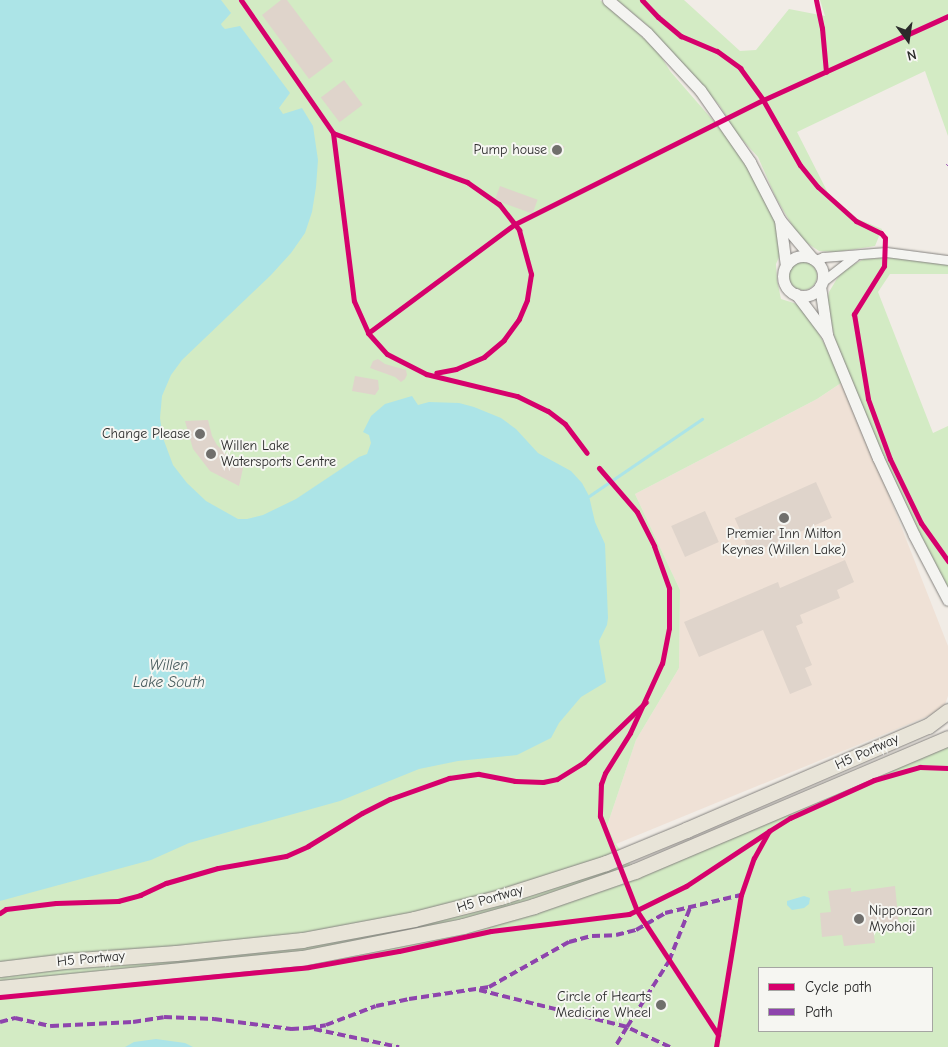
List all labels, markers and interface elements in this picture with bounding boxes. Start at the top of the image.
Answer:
north arrow [883,15,933,65]
text: N [905,46,918,64]
place label: Pump house [473,142,547,158]
marker: Pump house [551,144,563,156]
place label: Change Please [102,426,190,442]
marker: Change Please [194,428,206,440]
place label: Willen Lake Watersports Centre [221,438,336,471]
marker: Willen Lake Watersports Centre [205,448,217,460]
marker: Premier Inn Milton Keynes (Willen Lake) [778,512,790,524]
place label: Premier Inn Milton Keynes (Willen Lake) [722,526,846,558]
water label: Willen Lake South [133,656,205,691]
street label: H5 Portway [832,730,902,774]
street label: H5 Portway [455,882,525,916]
place label: Nipponzan Myohoji [869,903,932,936]
marker: Nipponzan Myohoji [853,913,865,925]
street label: H5 Portway [56,948,126,970]
legend [758,967,933,1032]
text: Cycle path [805,978,872,996]
place label: Circle of Hearts Medicine Wheel [556,989,651,1022]
marker: Circle of Hearts Medicine Wheel [655,999,667,1011]
text: Path [805,1003,833,1021]

